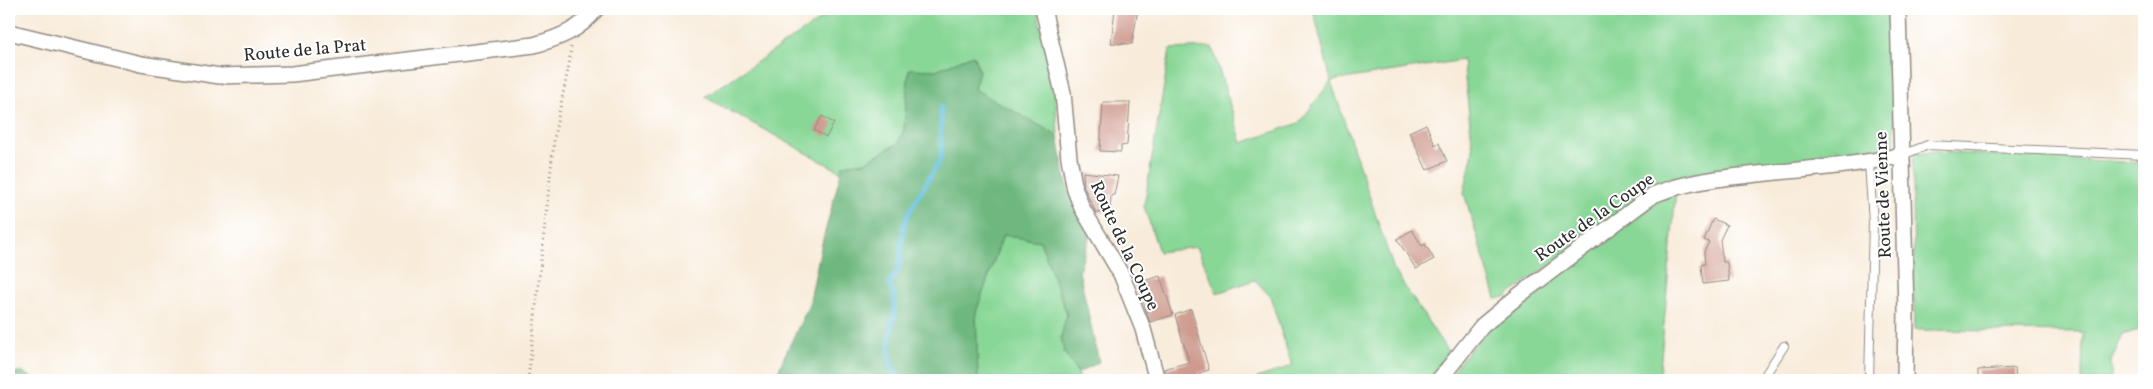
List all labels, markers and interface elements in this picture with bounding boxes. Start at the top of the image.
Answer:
street label: Route de la Prat [243,33,367,69]
street label: Route de Vienne [1869,131,1899,259]
street label: Route de la Coupe [1530,167,1660,269]
street label: Route de la Coupe [1083,177,1165,315]

